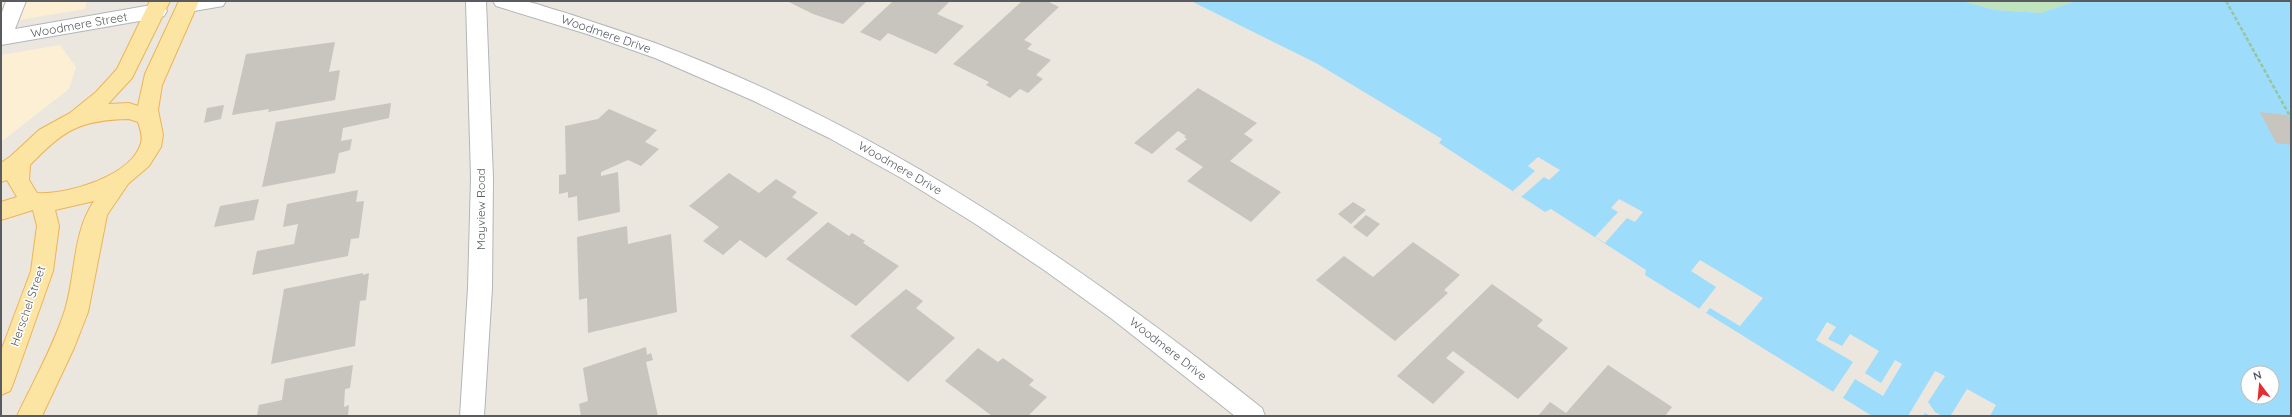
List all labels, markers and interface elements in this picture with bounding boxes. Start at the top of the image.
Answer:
street label: Woodmere Street [29,9,129,40]
street label: Woodmere Drive [559,11,653,56]
street label: Woodmere Drive [856,138,945,198]
street label: Mayview Road [473,168,488,250]
street label: Herschel Street [7,264,48,348]
street label: Woodmere Drive [1127,314,1210,384]
north arrow [2240,365,2280,405]
text: N [2251,368,2263,383]

